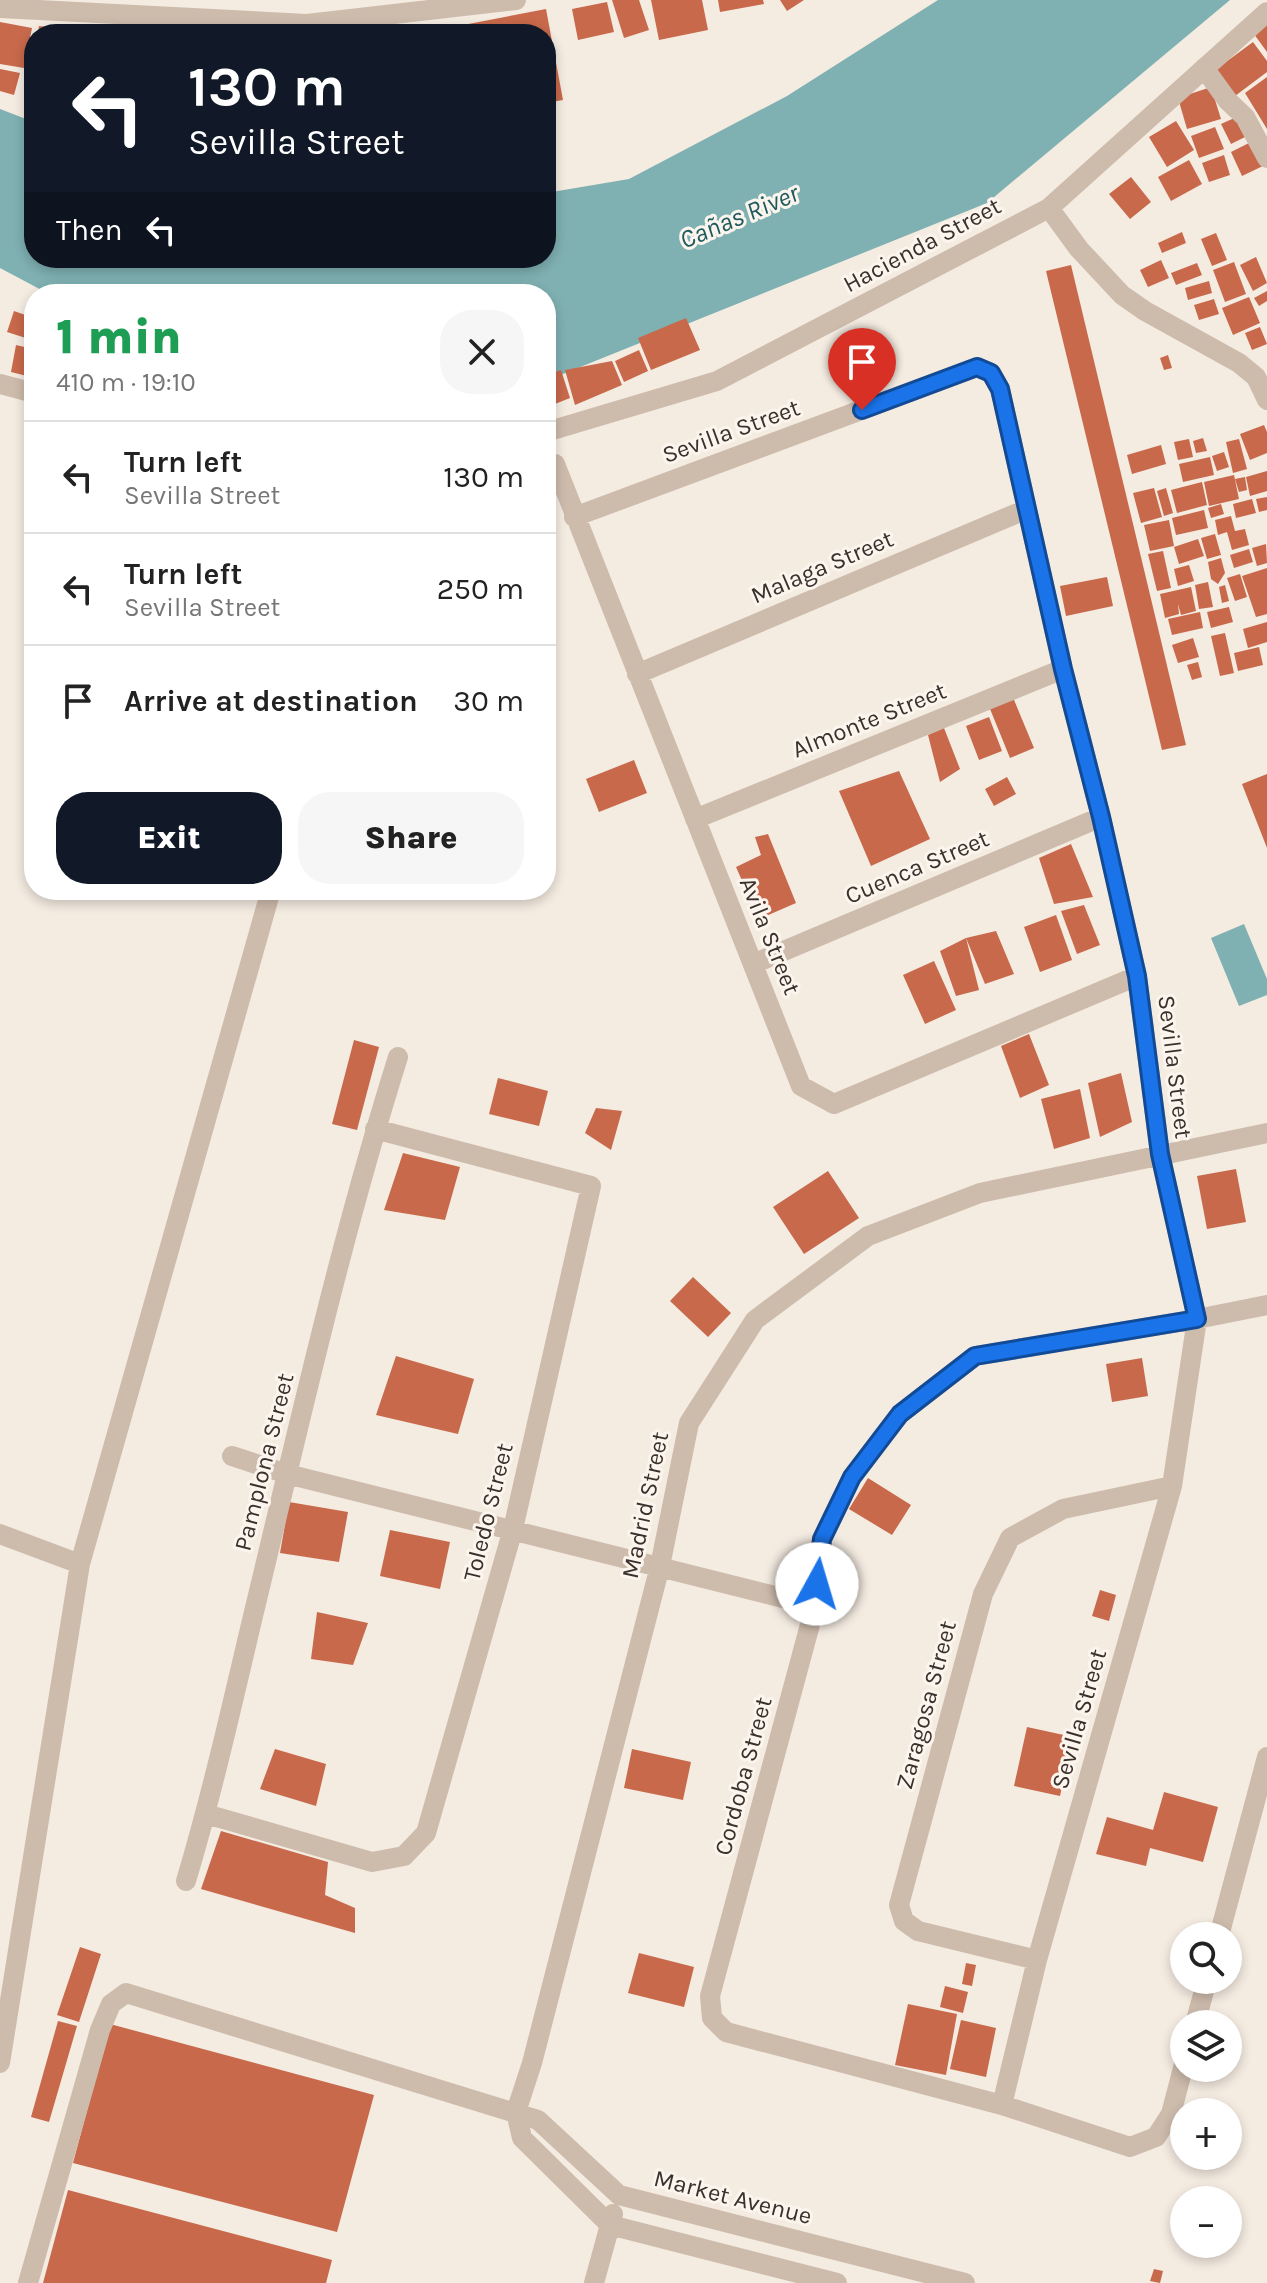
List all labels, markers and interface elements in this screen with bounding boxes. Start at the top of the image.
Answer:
text: 130 m [188,54,346,119]
icon: left [56,56,160,160]
text: Sevilla Street [188,121,404,163]
water label: Cañas River [675,177,805,255]
street label: Hacienda Street [838,192,1006,298]
icon: left [139,208,183,252]
text: Then [56,212,123,248]
text: 1 min [56,309,182,365]
button: close [440,310,524,394]
pin [828,328,896,410]
icon: arrive [840,340,884,384]
text: 410 m · 19:10 [56,367,196,398]
street label: Sevilla Street [658,393,804,469]
text: Turn left [124,444,242,480]
icon: left [56,455,100,499]
text: 130 m [443,459,524,495]
text: Sevilla Street [124,480,280,511]
street label: Malaga Street [747,524,897,610]
text: Turn left [124,556,242,592]
icon: left [56,567,100,611]
text: 250 m [437,571,524,607]
text: Sevilla Street [124,592,280,623]
street label: Almonte Street [788,676,950,764]
icon: arrive [56,679,100,723]
text: Arrive at destination [124,683,418,719]
text: 30 m [453,683,524,719]
button: Exit [56,792,282,884]
button: Share [298,792,524,884]
street label: Cuenca Street [841,824,993,910]
street label: Avila Street [734,873,806,999]
street label: Sevilla Street [1152,994,1198,1140]
street label: Pamplona Street [228,1370,300,1554]
street label: Madrid Street [616,1429,674,1581]
street label: Toledo Street [457,1440,519,1584]
position arrow [775,1542,859,1626]
street label: Zaragosa Street [890,1618,962,1792]
street label: Sevilla Street [1046,1646,1112,1792]
street label: Cordoba Street [708,1694,778,1858]
map controls [1170,1922,1242,2258]
button: search [1170,1922,1242,1994]
button: layers [1170,2010,1242,2082]
button: + [1170,2098,1242,2170]
street label: Market Avenue [651,2164,815,2230]
button: − [1170,2186,1242,2258]

